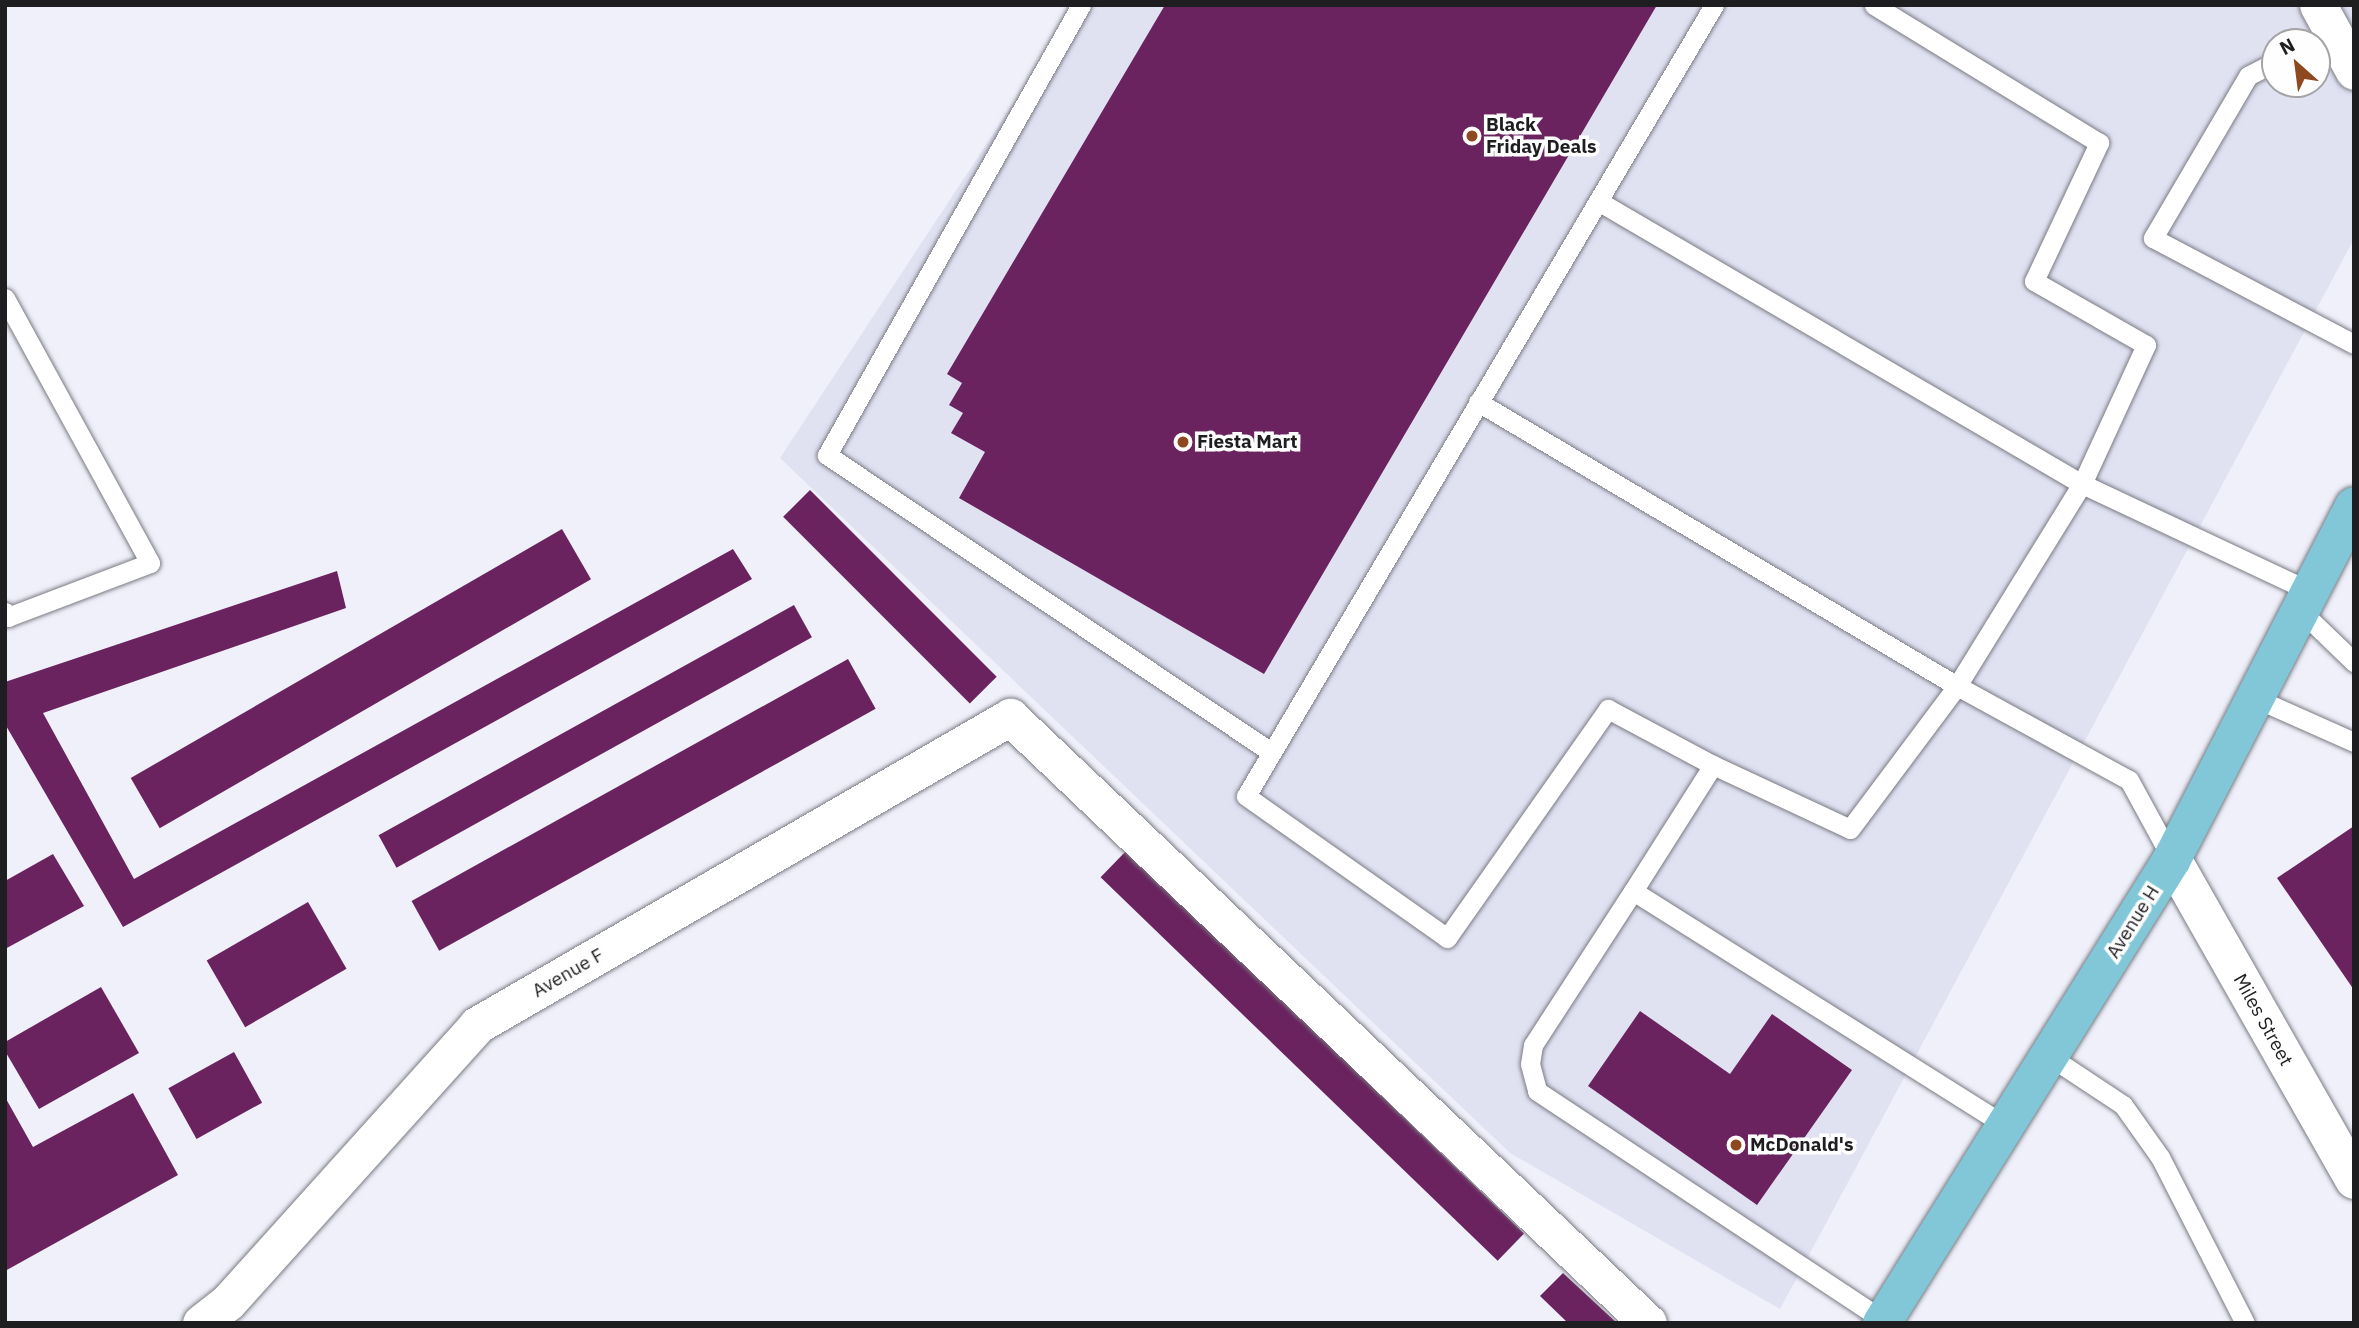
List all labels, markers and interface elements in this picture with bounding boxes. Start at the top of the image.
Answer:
north arrow [2261,28,2331,98]
text: N [2275,32,2299,60]
place label: Black Friday Deals [1486,114,1597,158]
marker: Black Friday Deals [1464,128,1480,144]
place label: Fiesta Mart [1197,431,1298,453]
marker: Fiesta Mart [1175,434,1191,450]
street label: Avenue H [2102,881,2164,963]
street label: Avenue F [528,943,608,1003]
street label: Miles Street [2228,970,2298,1070]
place label: McDonald's [1750,1134,1853,1156]
marker: McDonald's [1728,1137,1744,1153]

